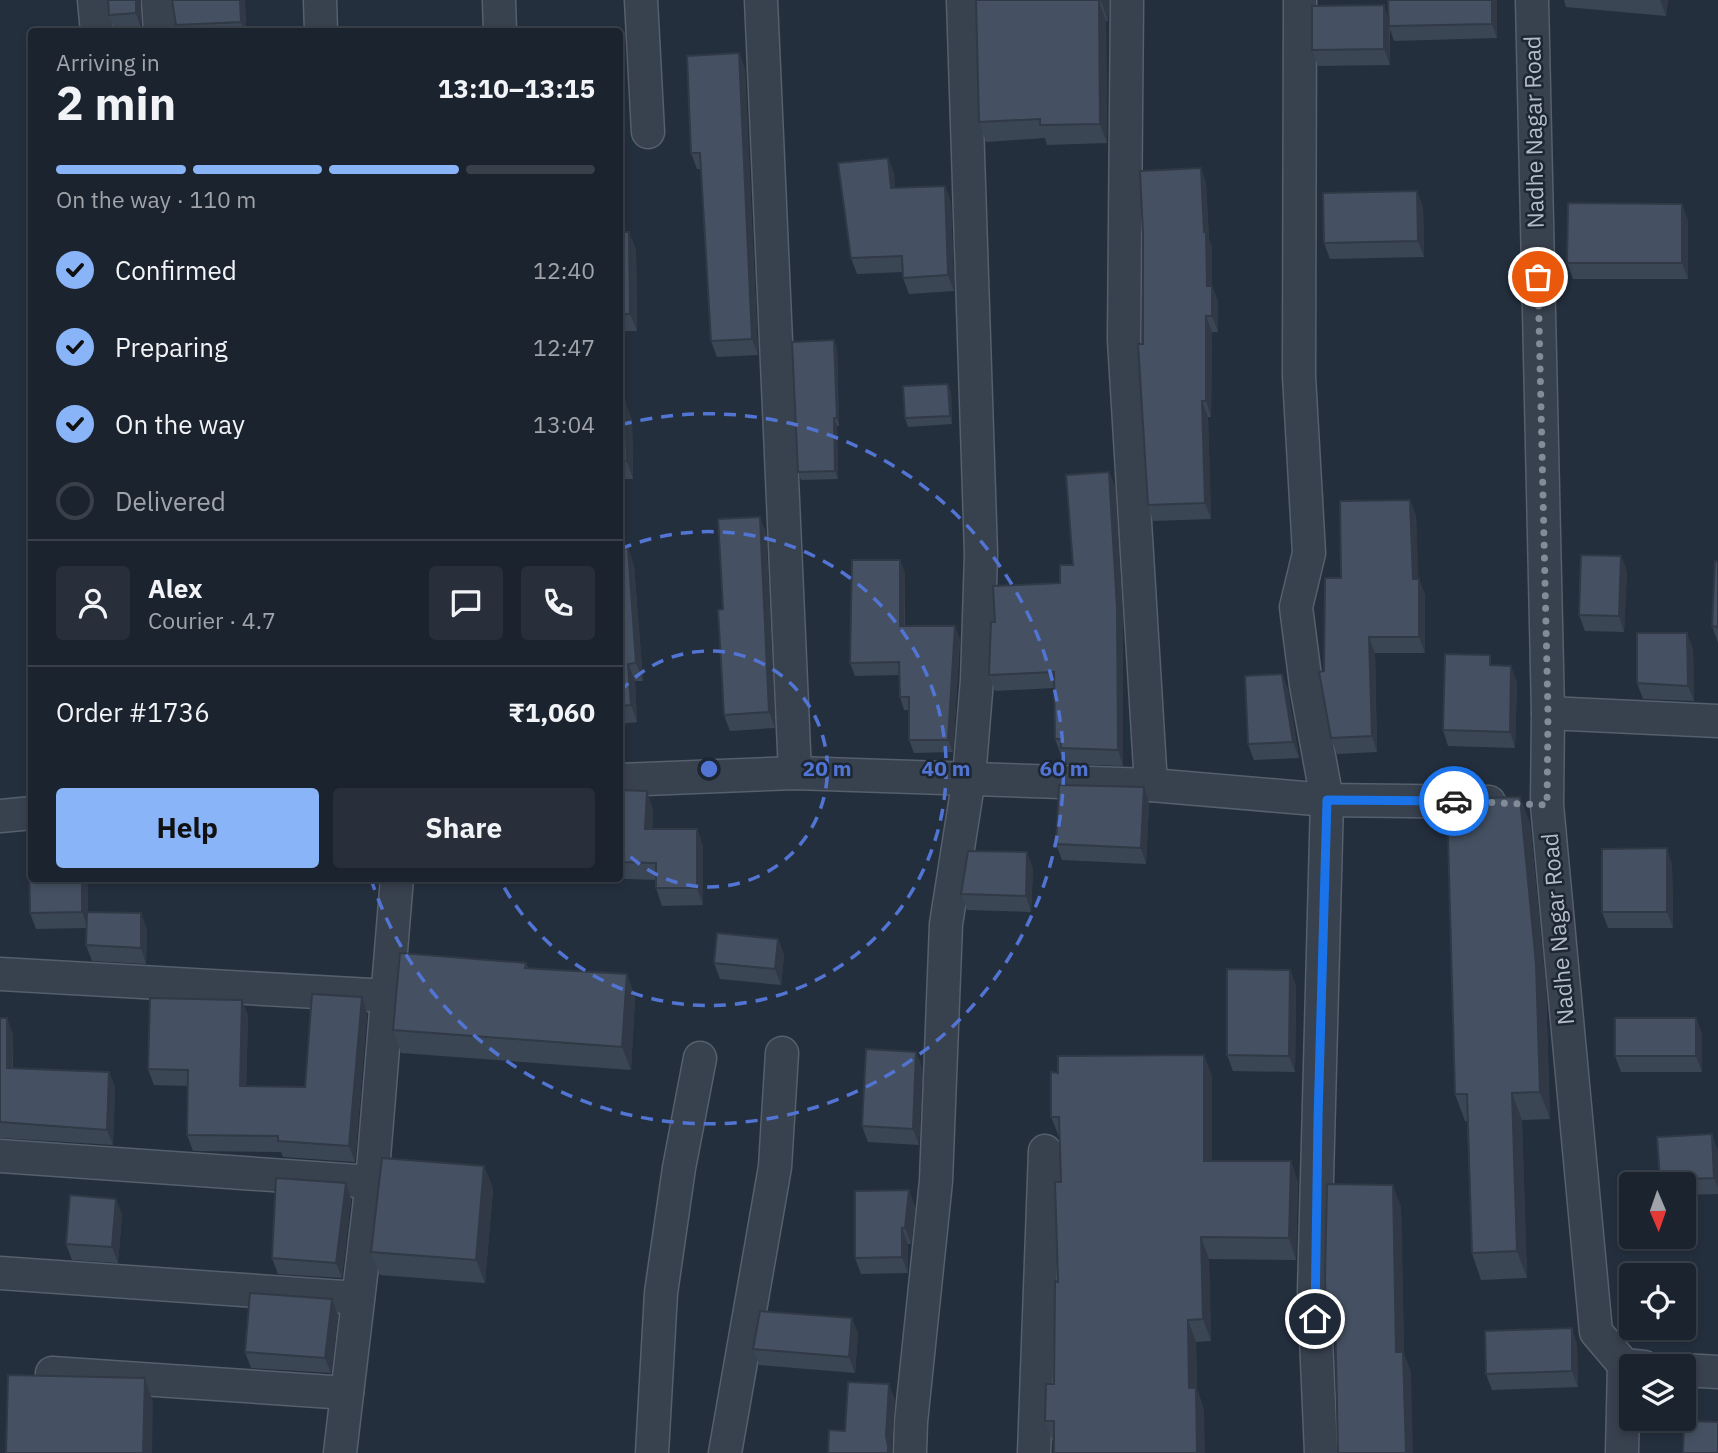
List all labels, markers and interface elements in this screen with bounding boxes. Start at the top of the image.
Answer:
street label: Nadhe Nagar Road [1516,35,1550,229]
text: Arriving in [56,47,160,77]
text: 13:10–13:15 [438,71,595,105]
text: 2 min [56,73,176,133]
text: On the way · 110 m [56,184,256,214]
pin [1508,247,1568,307]
icon: check [56,251,94,289]
text: Confirmed [115,253,237,287]
text: 12:40 [533,255,595,285]
icon: bag [1519,258,1557,296]
icon: check [56,328,94,366]
text: Preparing [115,330,228,364]
text: 12:47 [533,332,595,362]
icon: check [56,405,94,443]
text: On the way [115,407,245,441]
text: 13:04 [533,409,595,439]
text: Delivered [115,484,226,518]
button: person [56,566,130,640]
button: chat [429,566,503,640]
button: phone [521,566,595,640]
text: Alex [148,571,202,605]
text: Courier · 4.7 [148,605,276,635]
text: Order #1736 [56,695,210,729]
text: ₹1,060 [508,695,595,729]
text: 20 m [803,754,851,782]
text: 40 m [922,754,970,782]
text: 60 m [1040,754,1088,782]
centre of rings [697,757,721,781]
courier [1419,766,1489,836]
icon: car [1435,782,1473,820]
button: Help [56,788,319,868]
button: Share [333,788,595,868]
street label: Nadhe Nagar Road [1534,832,1580,1026]
north arrow [1619,1172,1696,1250]
map controls [1619,1172,1696,1431]
button: locate [1619,1263,1696,1340]
pin [1285,1289,1345,1349]
icon: home [1296,1300,1334,1338]
button: layers [1619,1354,1696,1431]

